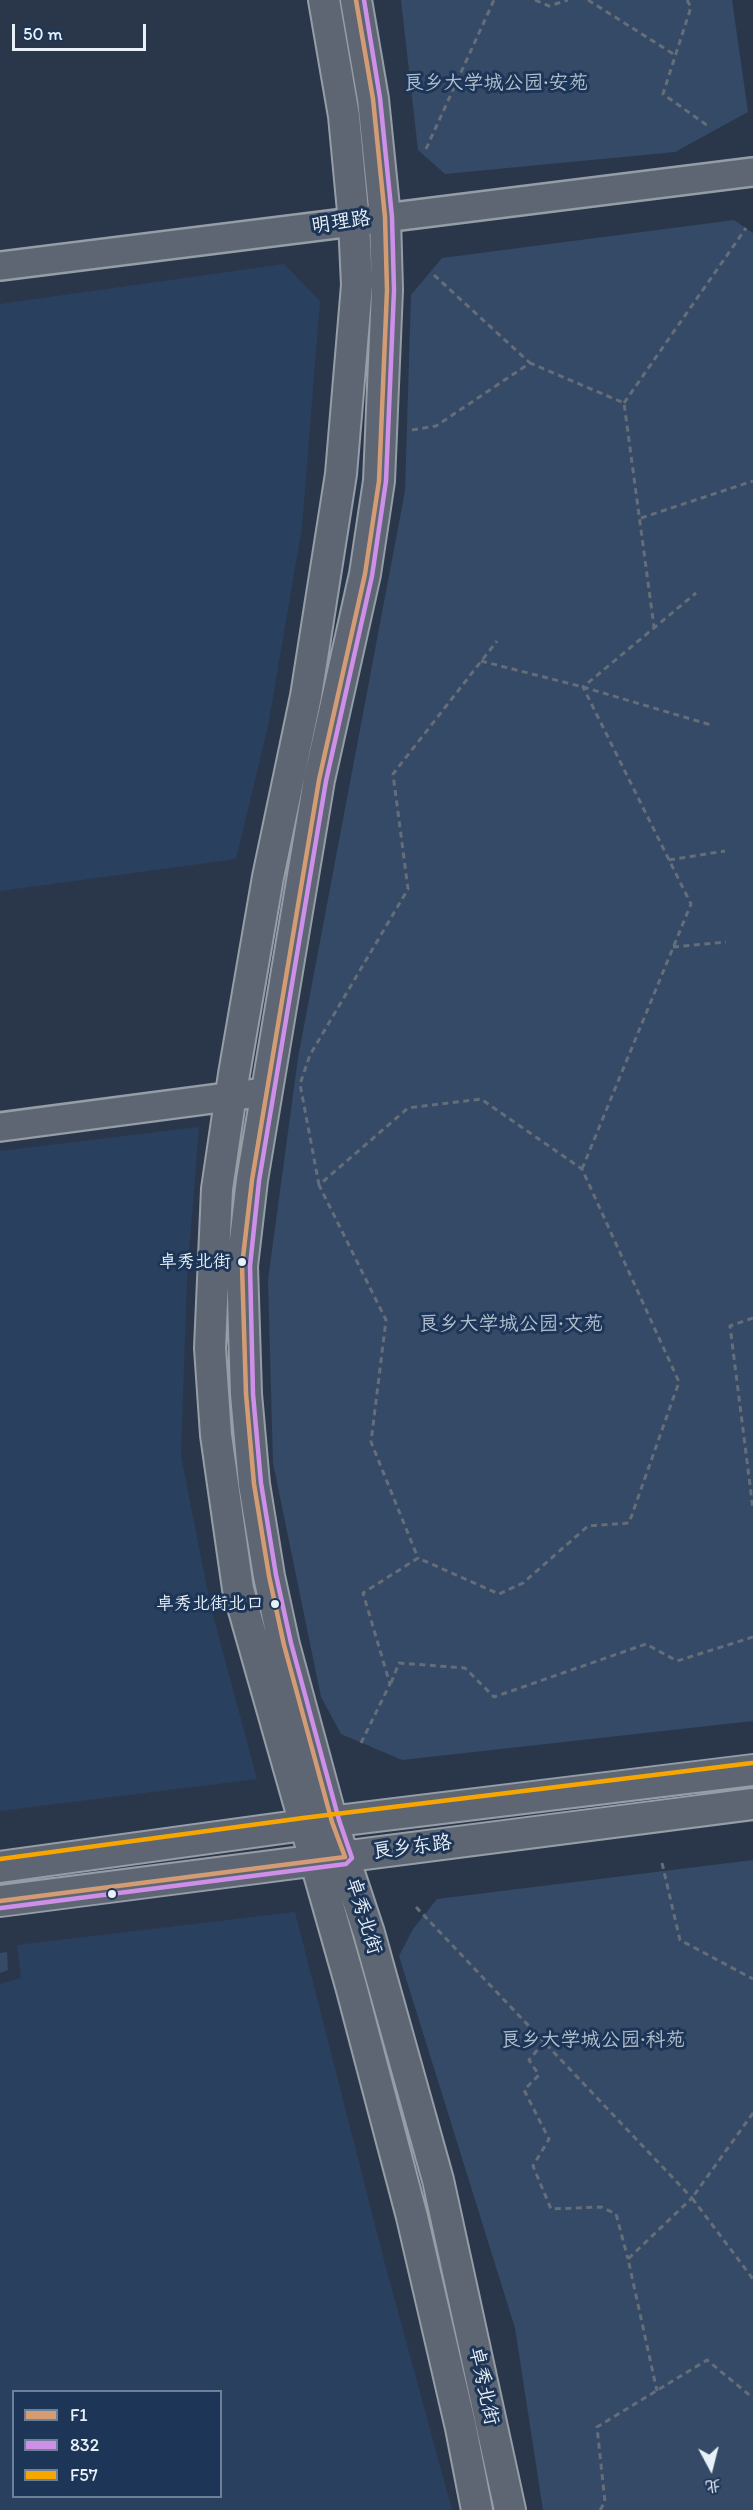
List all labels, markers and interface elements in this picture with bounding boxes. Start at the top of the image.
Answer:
scale bar [15,12,148,50]
text: 50 m [23,23,63,45]
park label: 良乡大学城公园·安苑 [404,72,588,96]
street label: 明理路 [310,207,372,239]
place label: 卓秀北街 [159,1251,231,1273]
marker: 卓秀北街 [236,1256,248,1268]
park label: 良乡大学城公园·文苑 [419,1313,603,1337]
place label: 卓秀北街北口 [156,1593,264,1615]
marker: 卓秀北街北口 [269,1598,281,1610]
street label: 良乡东路 [371,1831,453,1865]
street label: 卓秀北街 [340,1874,386,1958]
unlabelled marker [106,1888,118,1900]
park label: 良乡大学城公园·科苑 [501,2029,685,2053]
street label: 卓秀北街 [463,2344,503,2428]
legend [12,2390,222,2498]
text: F1 [70,2404,88,2426]
text: 832 [70,2434,99,2456]
north arrow [681,2438,741,2498]
text: F57 [70,2464,98,2486]
text: 北 [704,2476,722,2497]

